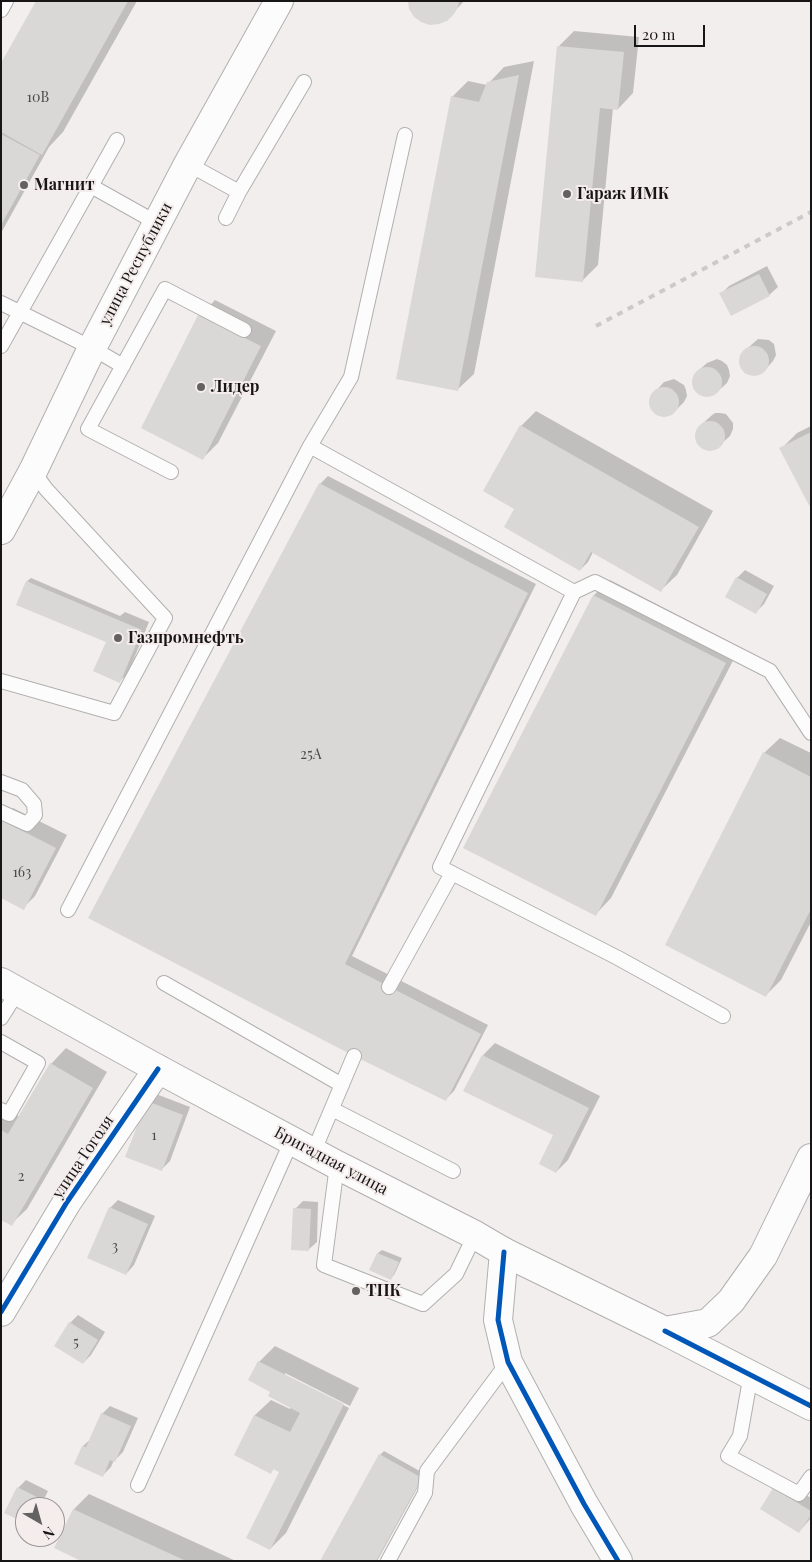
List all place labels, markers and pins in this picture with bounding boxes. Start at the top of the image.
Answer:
place label: Магнит [34,175,94,195]
marker: Магнит [18,179,30,191]
place label: Гараж ИМК [577,184,669,204]
marker: Гараж ИМК [561,188,573,200]
place label: Лидер [211,377,259,397]
marker: Лидер [195,381,207,393]
place label: Газпромнефть [128,628,244,648]
marker: Газпромнефть [112,632,124,644]
place label: ТПК [366,1281,401,1301]
marker: ТПК [350,1285,362,1297]

